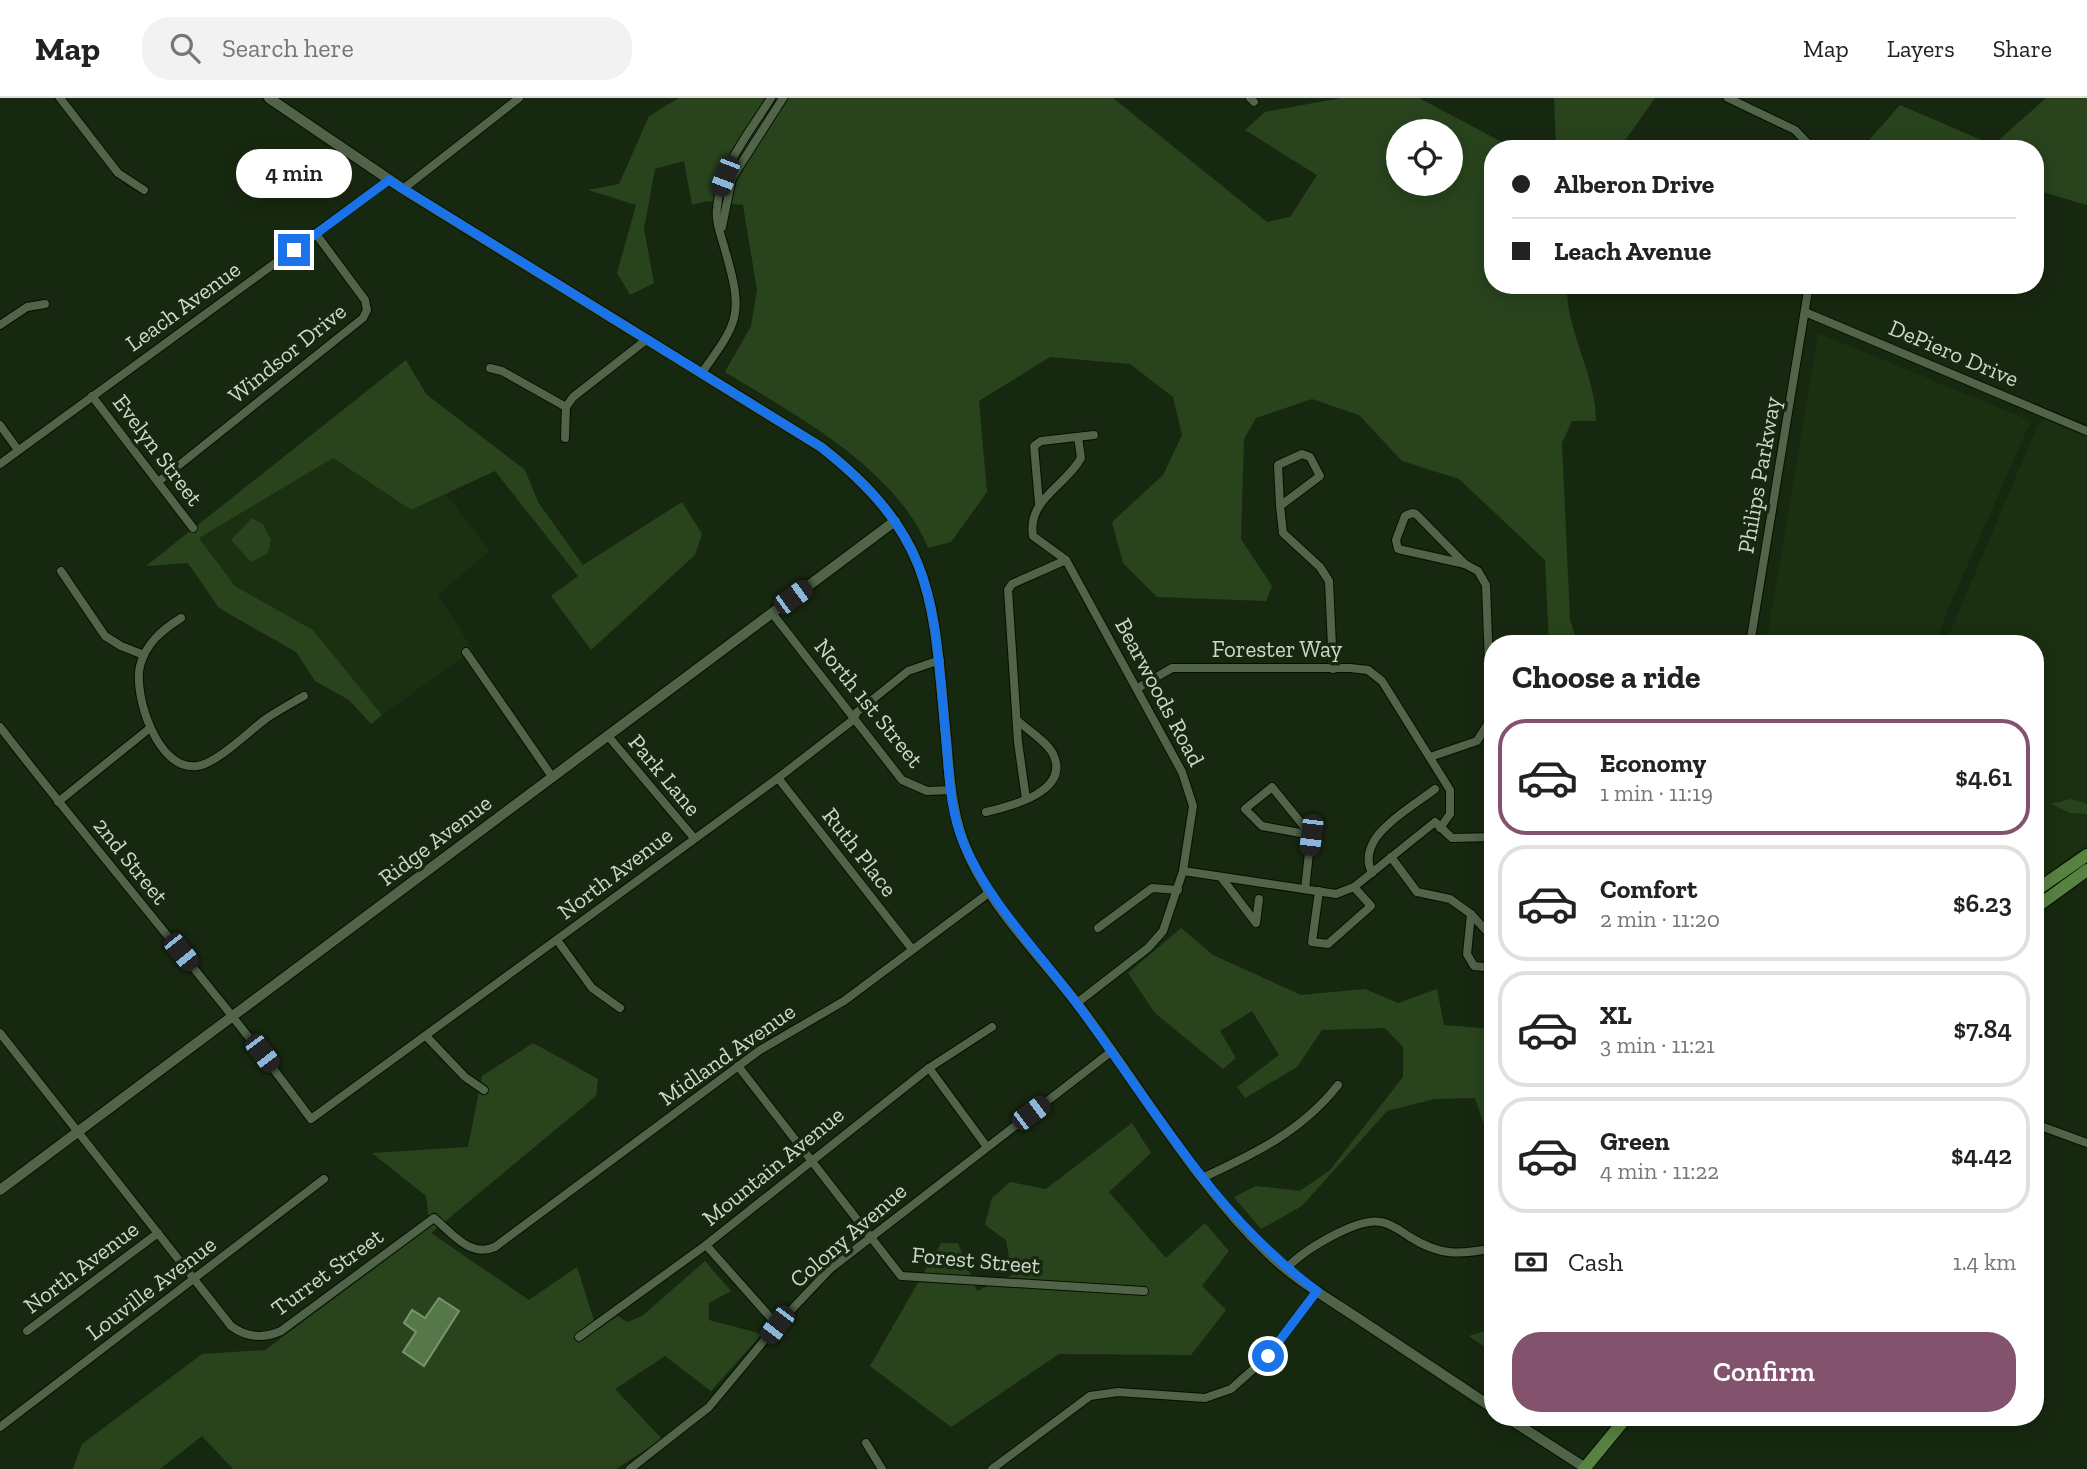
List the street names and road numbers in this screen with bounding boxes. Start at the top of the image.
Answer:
street label: Leach Avenue [120,255,246,357]
street label: Windsor Drive [222,297,352,409]
street label: DePiero Drive [1885,313,2023,393]
street label: Evelyn Street [107,389,209,512]
street label: Philips Parkway [1731,394,1787,556]
street label: Bearwoods Road [1109,613,1211,771]
street label: North 1st Street [809,633,930,773]
street label: Forester Way [1212,635,1343,663]
street label: Park Lane [623,728,707,822]
street label: Ridge Avenue [373,788,497,892]
street label: Ruth Place [817,802,903,902]
street label: 2nd Street [88,812,175,910]
street label: North Avenue [552,821,678,925]
street label: Midland Avenue [654,997,800,1111]
street label: Mountain Avenue [696,1100,850,1232]
street label: Colony Avenue [784,1177,912,1293]
street label: North Avenue [18,1215,144,1319]
street label: Turret Street [266,1222,389,1322]
street label: Louville Avenue [80,1230,222,1346]
street label: Forest Street [910,1240,1042,1280]

